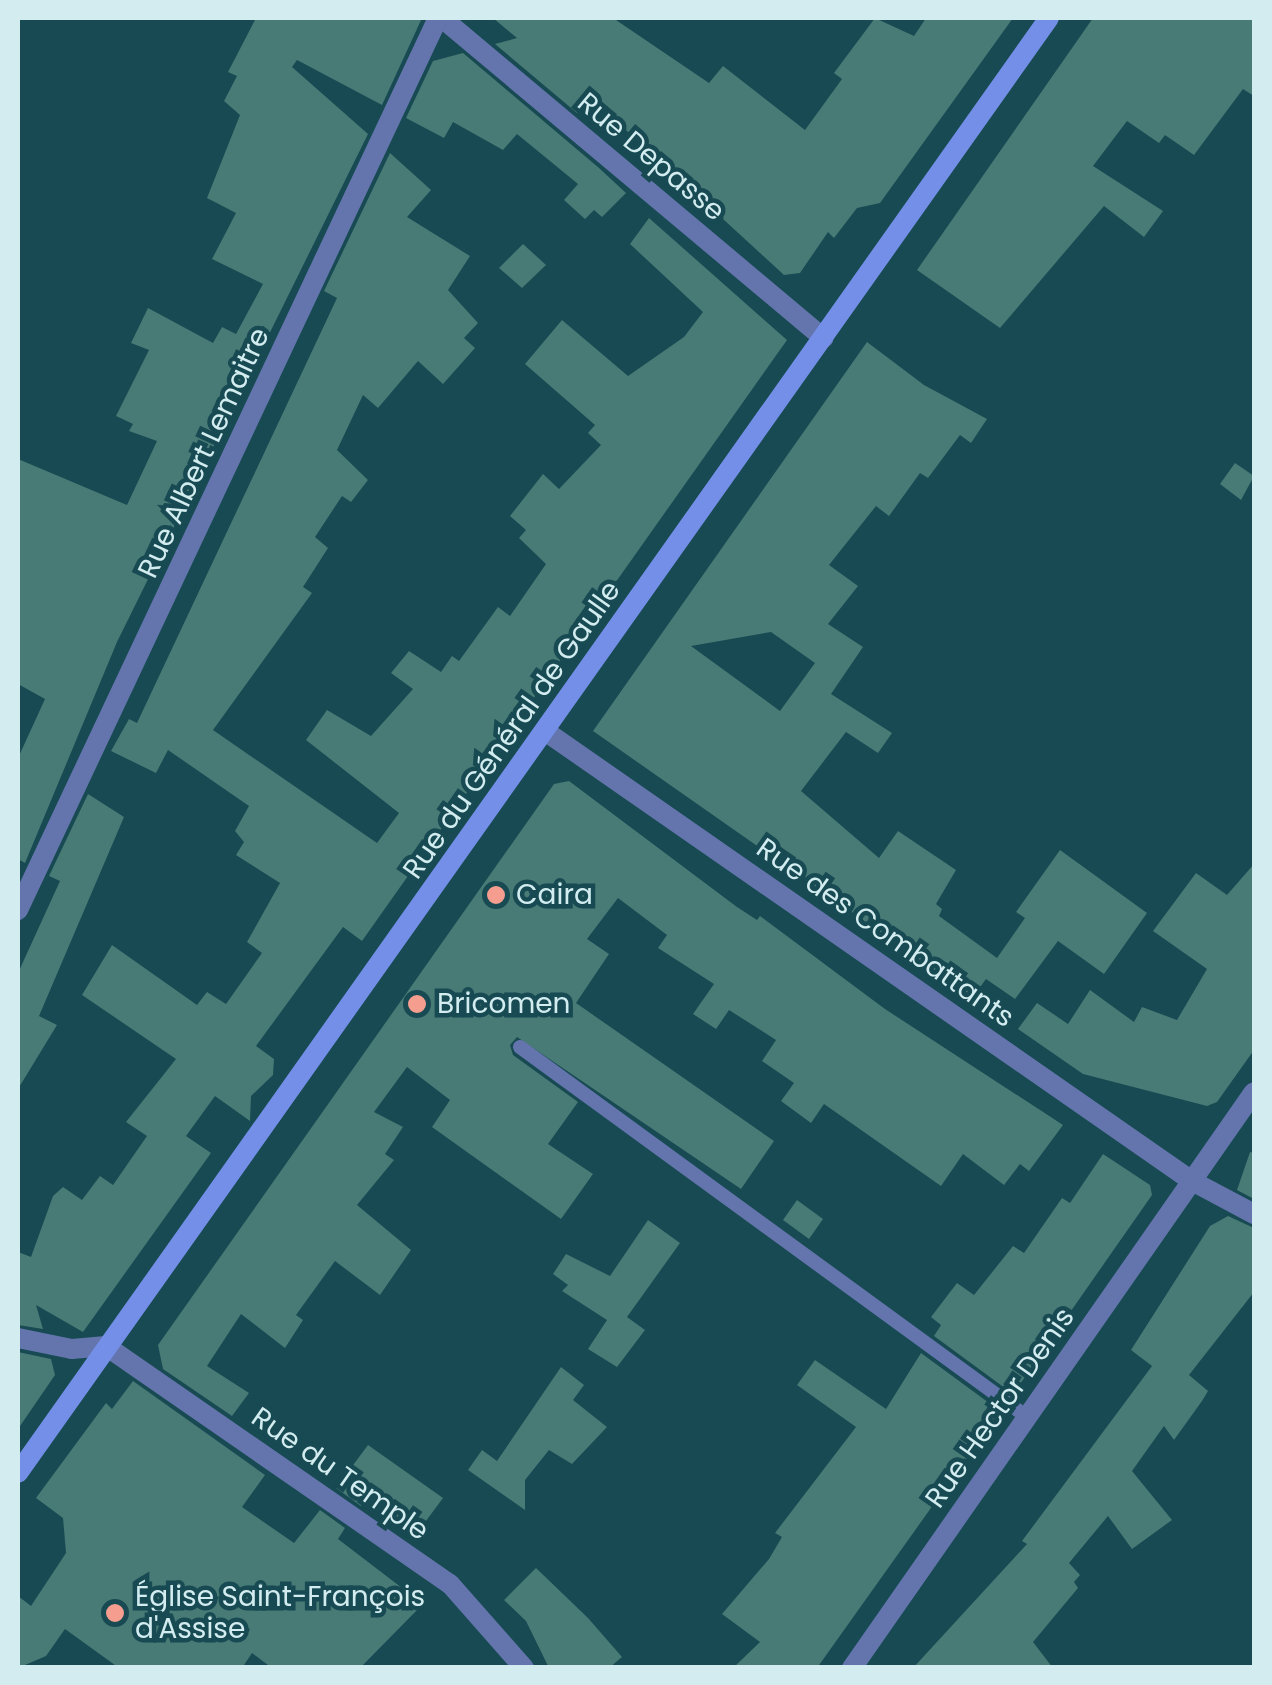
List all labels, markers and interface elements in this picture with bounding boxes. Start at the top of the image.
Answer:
street label: Rue Depasse [571,86,731,228]
street label: Rue Albert Lemaitre [131,323,277,583]
street label: Rue du Général de Gaulle [396,575,628,885]
street label: Rue des Combattants [750,831,1020,1035]
place label: Caira [516,878,593,912]
marker: Caira [485,884,507,906]
place label: Bricomen [437,987,571,1021]
marker: Bricomen [406,993,428,1015]
street label: Rue Hector Denis [919,1302,1081,1514]
street label: Rue du Temple [245,1400,435,1548]
place label: Église Saint-François d'Assise [135,1580,425,1646]
marker: Église Saint-François d'Assise [104,1602,126,1624]

